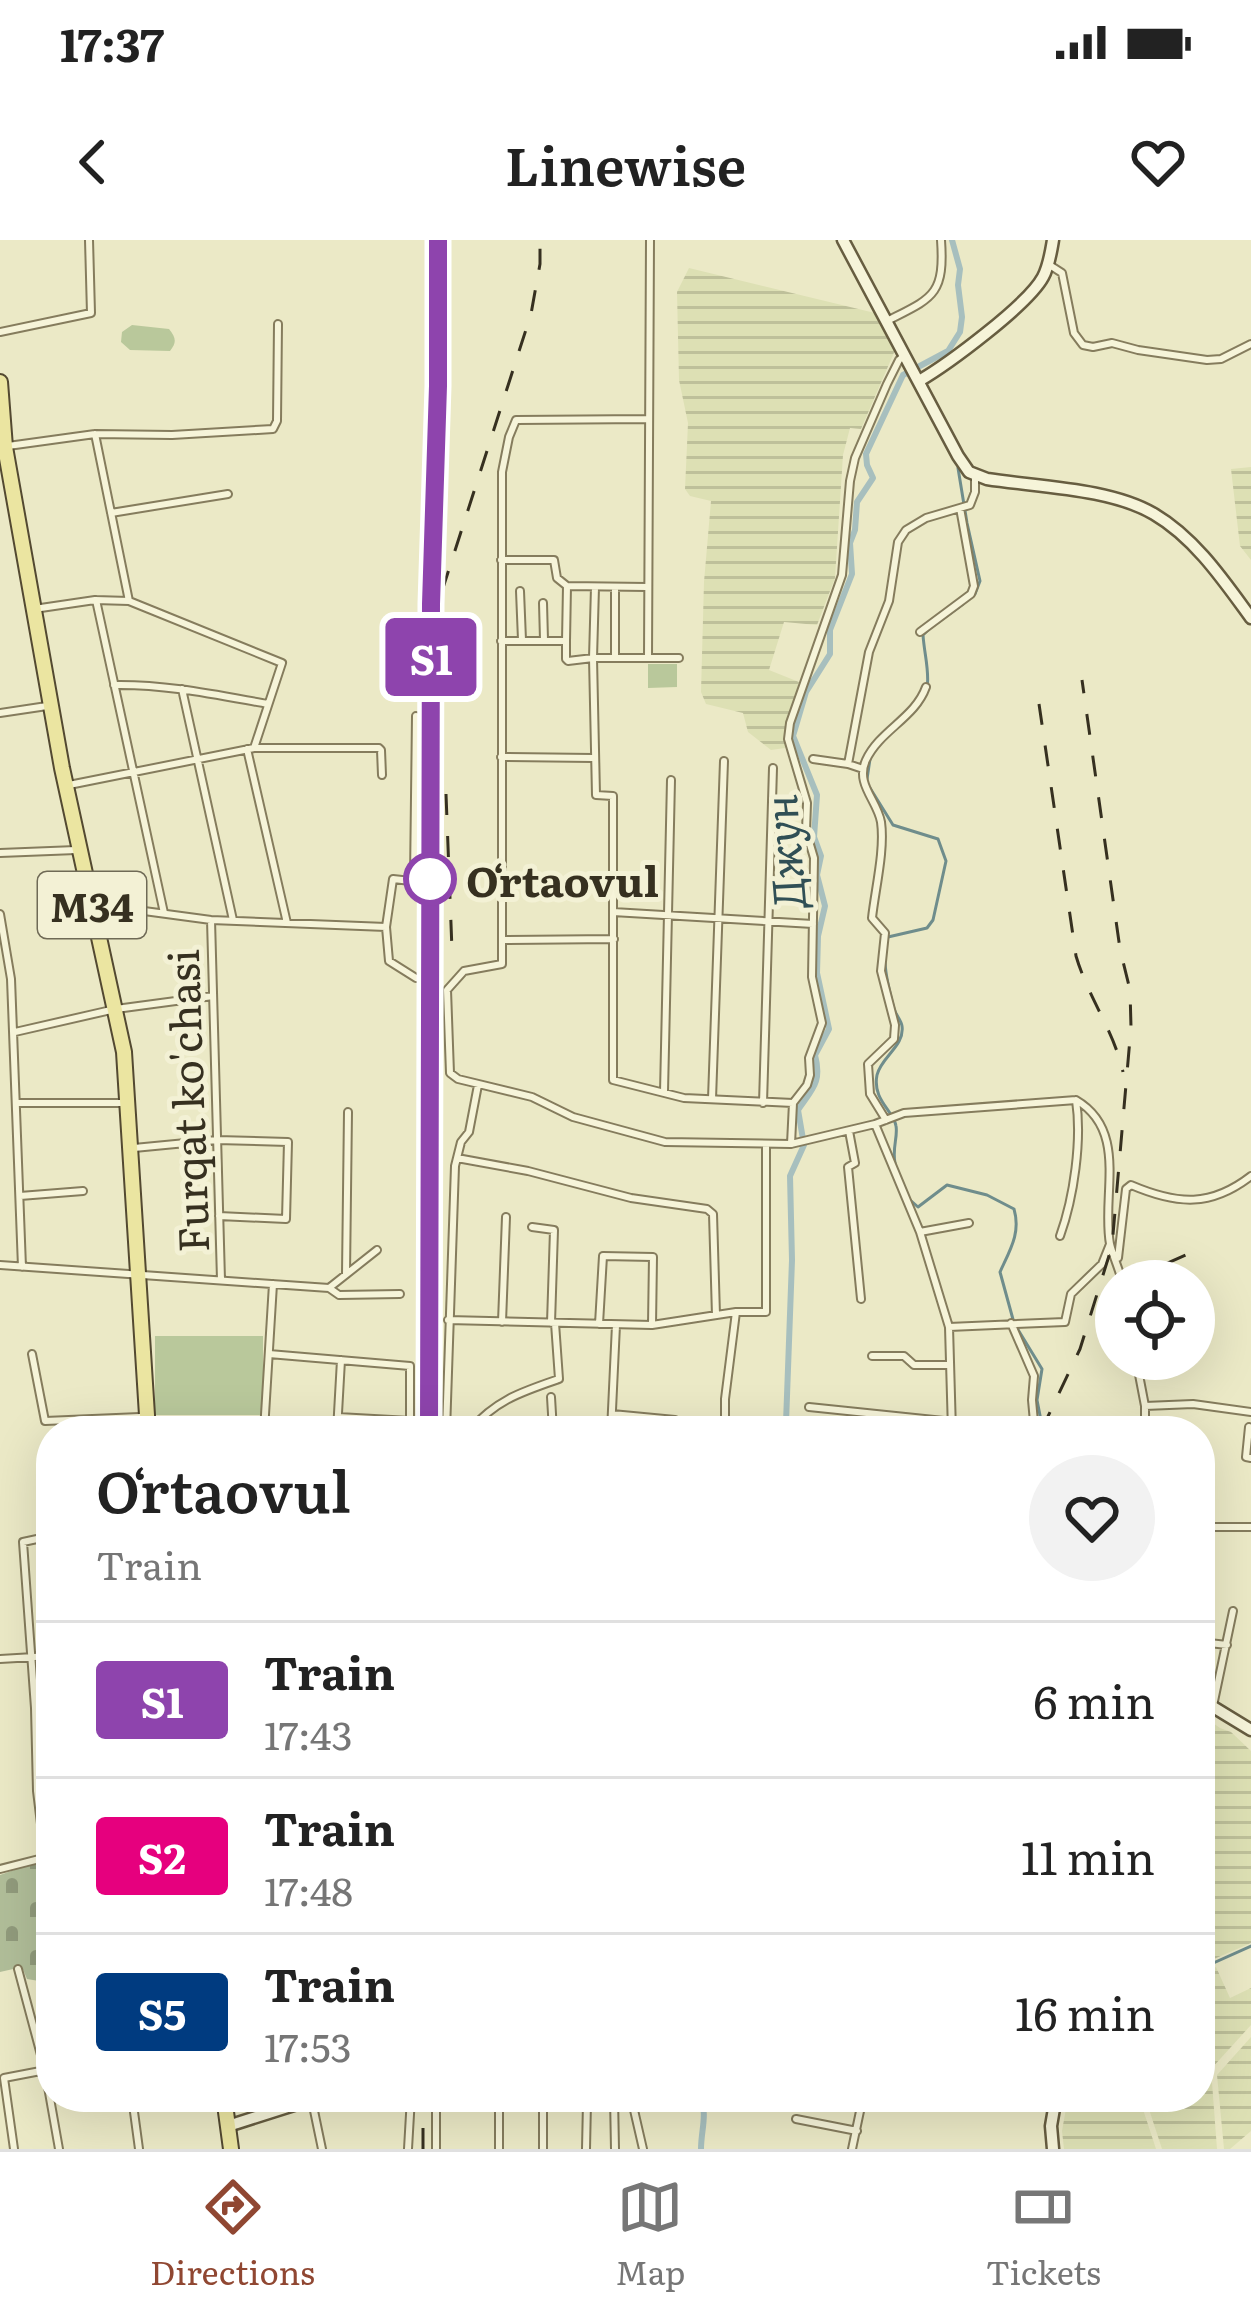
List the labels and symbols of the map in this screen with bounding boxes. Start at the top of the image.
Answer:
line badge: S1 [377,618,485,696]
water label: Джун [744,793,820,913]
place label: Oʻrtaovul [466,848,659,910]
marker: Oʻrtaovul [405,854,455,904]
road number: M34 [38,872,146,938]
street label: Furqat ko'chasi [150,948,222,1254]

